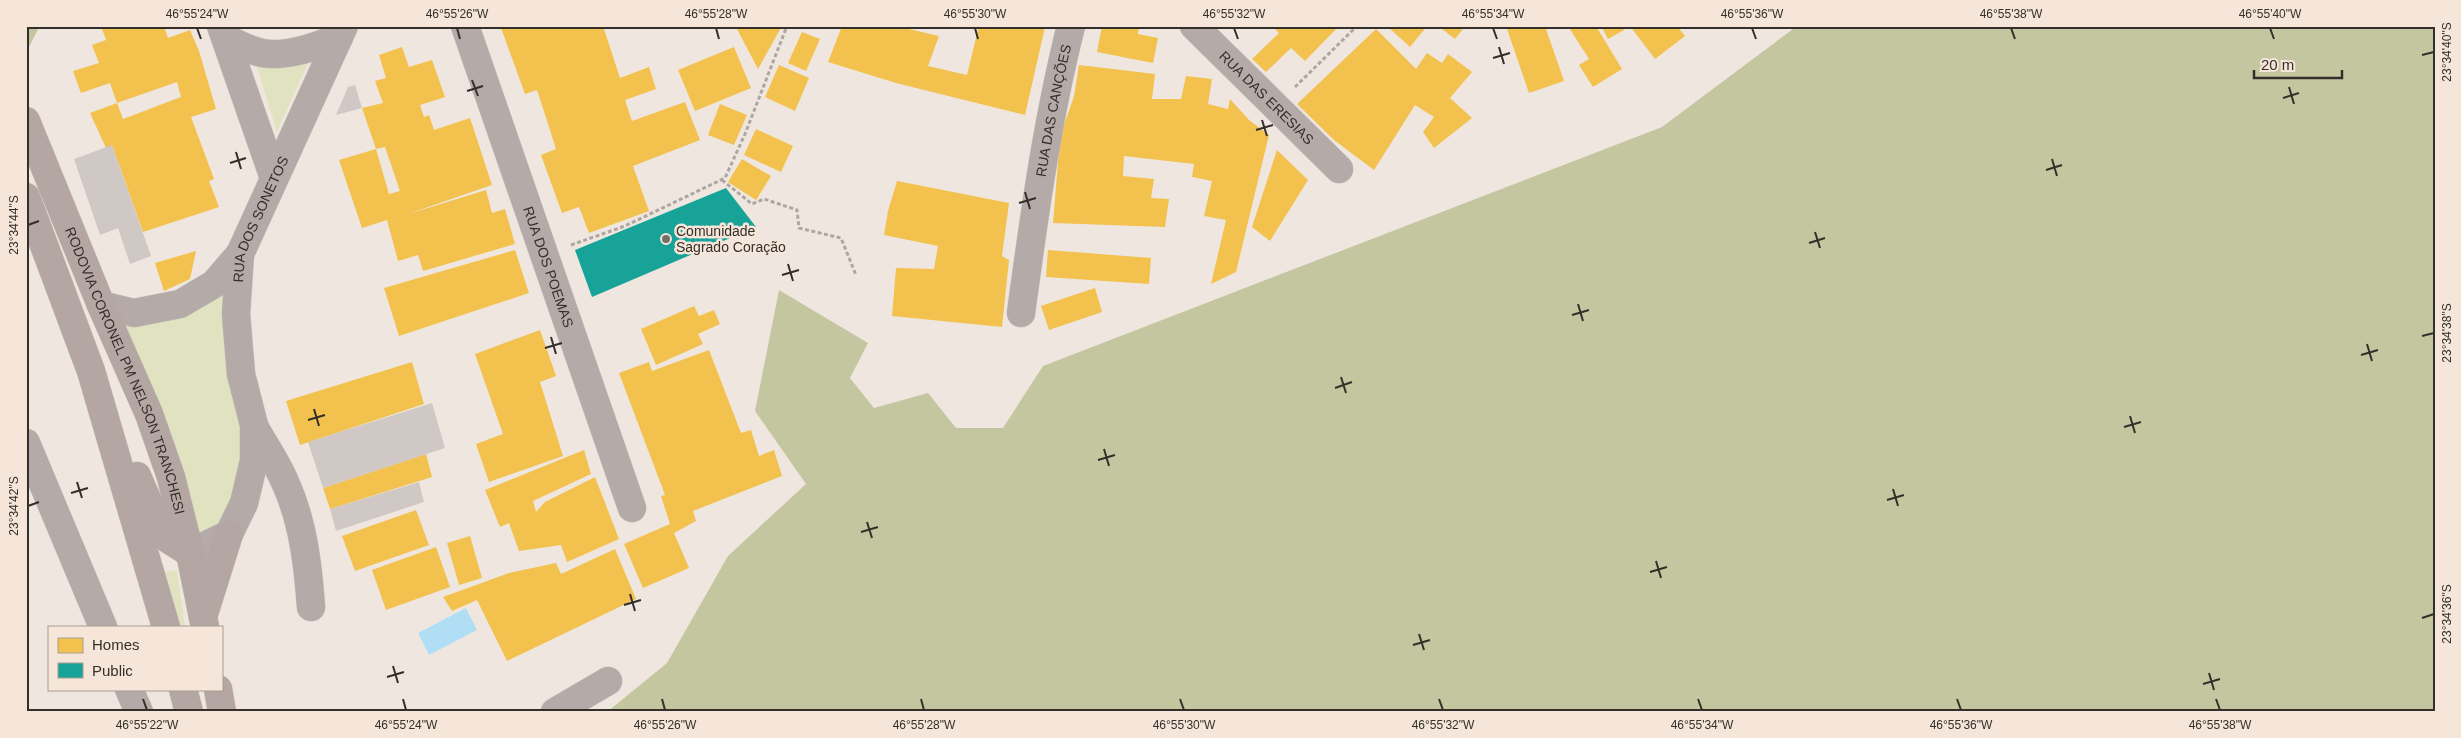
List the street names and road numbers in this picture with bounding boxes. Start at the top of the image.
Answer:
street label: RUA DAS CANÇÕES [1033,43,1074,178]
street label: RUA DAS ERESIAS [1216,48,1317,148]
street label: RUA DOS SONETOS [230,154,292,283]
street label: RUA DOS POEMAS [520,204,577,330]
street label: RODOVIA CORONEL PM NELSON TRANCHESI [62,225,188,516]

